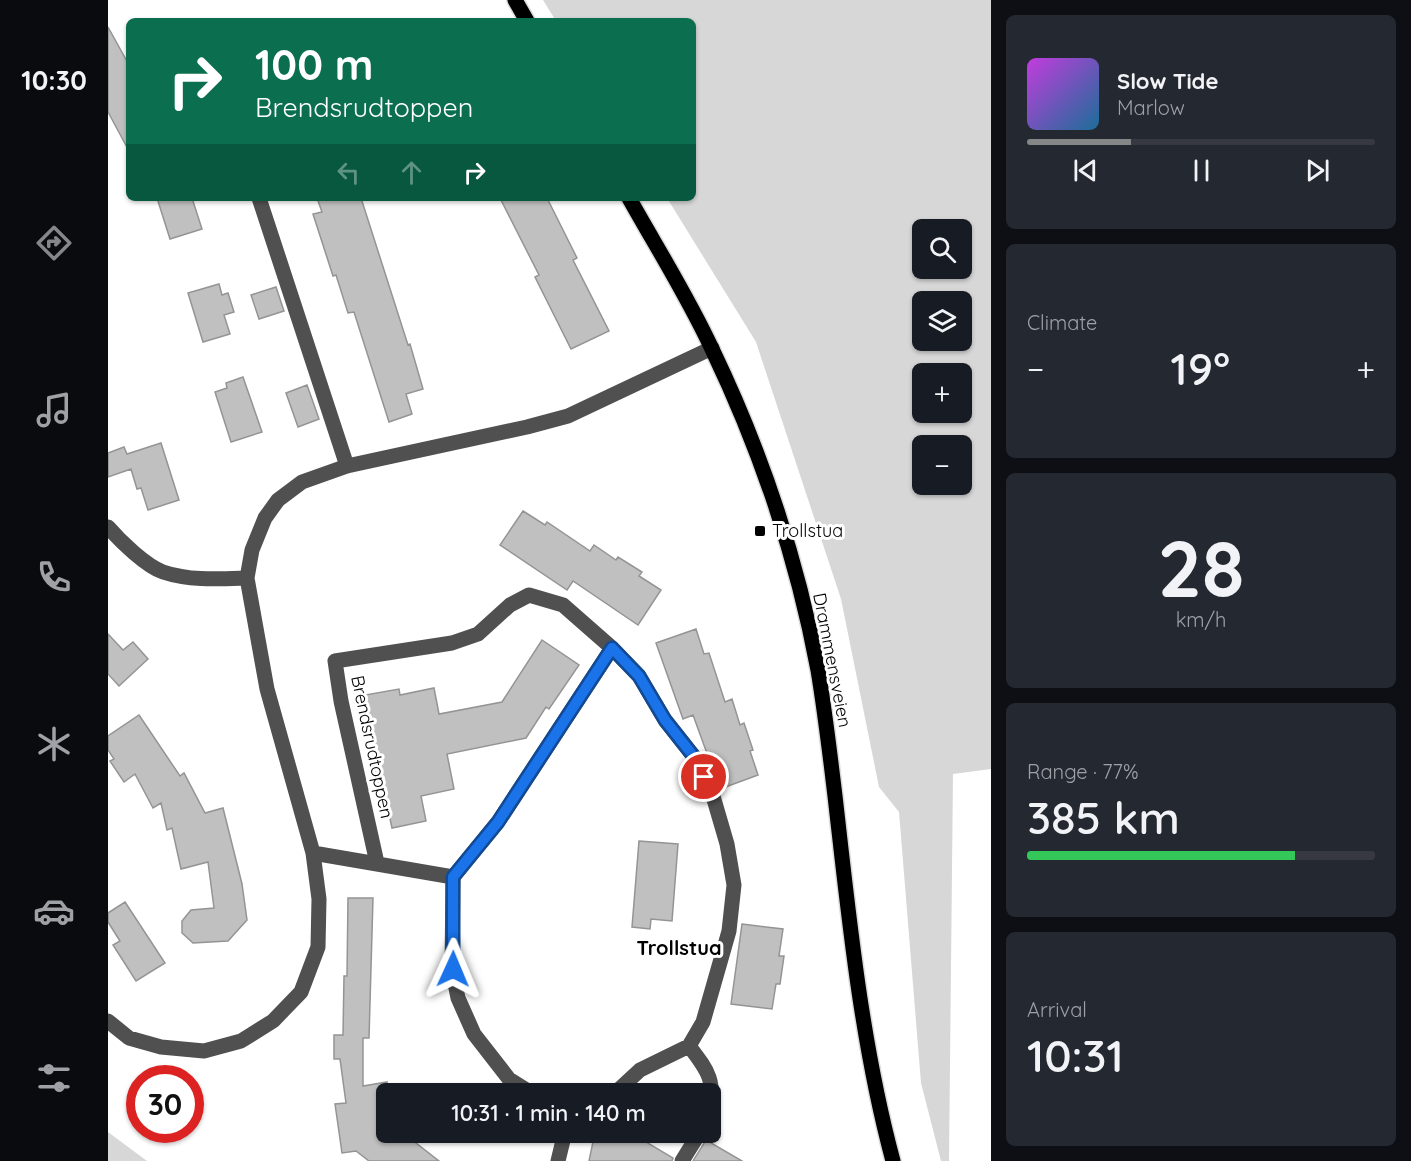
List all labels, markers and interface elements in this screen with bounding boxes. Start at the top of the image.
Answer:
text: 100 m [255,38,373,91]
icon: right [156,42,234,120]
text: 10:30 [21,63,87,97]
text: Slow Tide [1117,67,1218,95]
text: Brendsrudtoppen [255,90,473,124]
text: Marlow [1117,95,1185,120]
icon: previous [1069,154,1102,187]
icon: pause [1185,154,1218,187]
icon: next [1301,154,1334,187]
icon: left [332,156,365,189]
icon: ahead [395,156,428,189]
icon: right [458,156,491,189]
map controls [912,219,972,495]
button: search [912,219,972,279]
icon: directions [33,222,75,264]
button: layers [912,291,972,351]
text: Climate [1027,310,1097,335]
text: 19° [1171,340,1230,396]
text: − [1027,348,1044,389]
text: + [1356,348,1375,389]
button: + [912,363,972,423]
icon: music [33,389,75,431]
button: − [912,435,972,495]
place label: Trollstua [772,519,843,542]
text: 28 [1157,519,1245,617]
marker: Trollstua [753,524,767,538]
icon: phone [33,556,75,598]
street label: Drammensveien [808,591,857,729]
text: km/h [1176,607,1226,632]
street label: Brendsrudtoppen [346,673,399,820]
icon: climate [33,723,75,765]
pin [678,751,729,802]
text: Range · 77% [1027,759,1138,784]
icon: arrive [687,760,720,793]
text: 385 km [1027,789,1180,845]
icon: car [33,890,75,932]
district label: Trollstua [637,935,721,960]
position arrow [421,937,485,1001]
text: Arrival [1027,997,1087,1022]
text: 10:31 [1027,1027,1124,1083]
icon: filters [33,1057,75,1099]
speed limit sign: 30 [126,1065,204,1143]
text: 10:31 · 1 min · 140 m [451,1099,646,1127]

